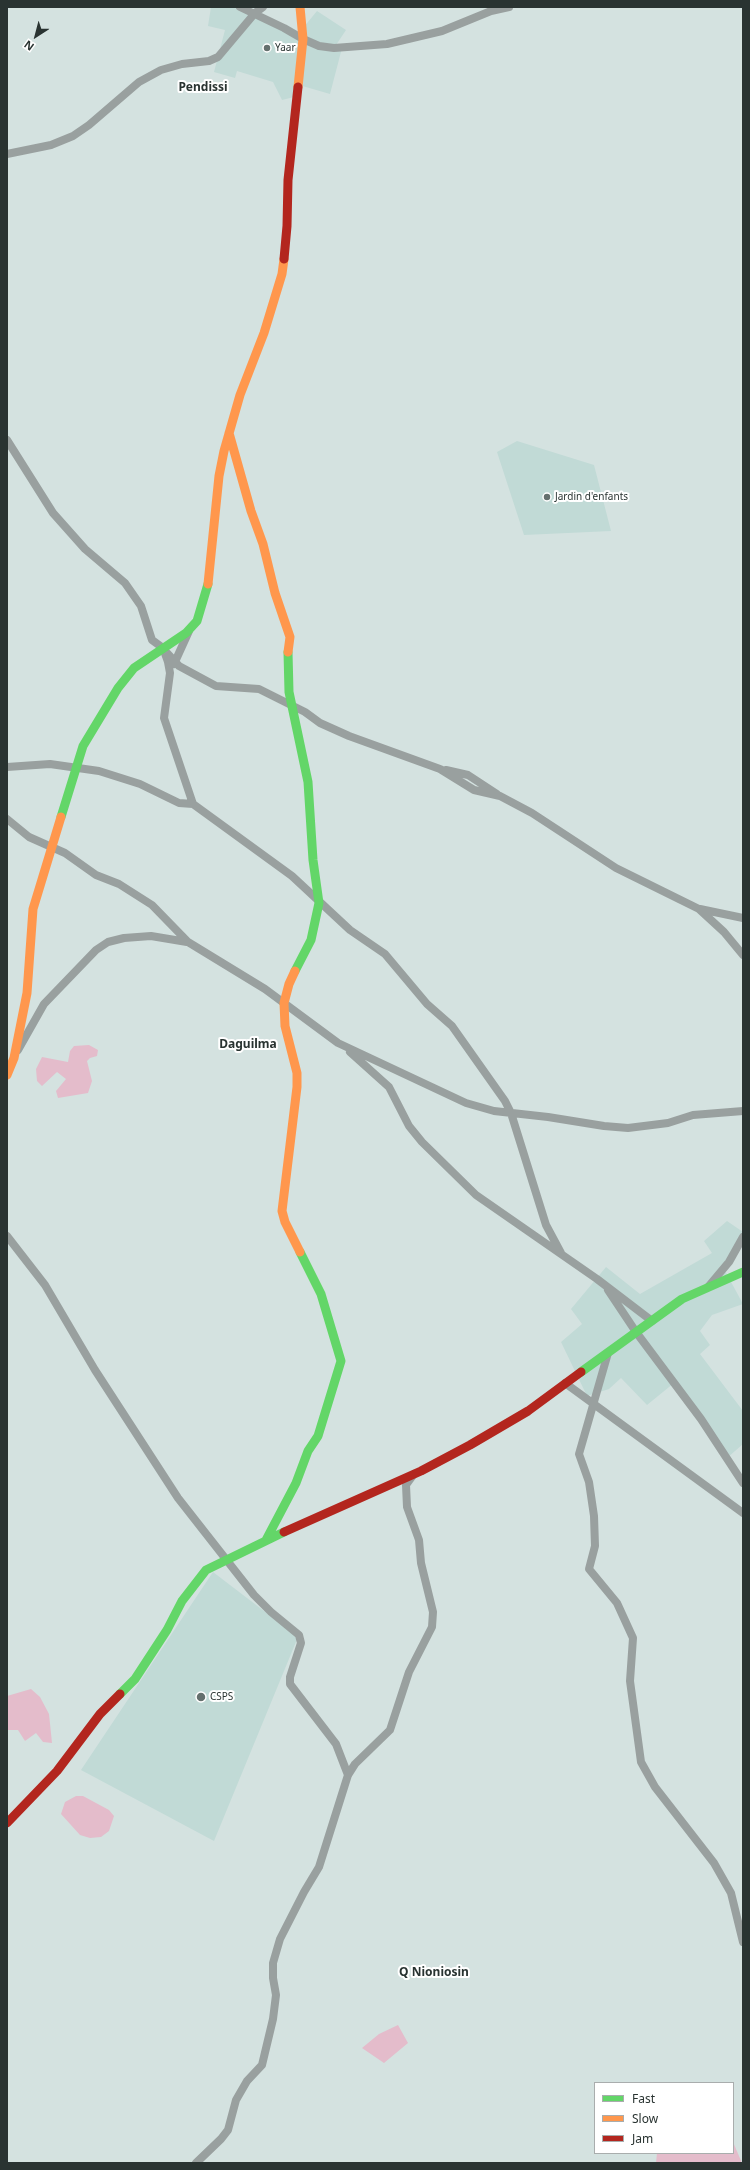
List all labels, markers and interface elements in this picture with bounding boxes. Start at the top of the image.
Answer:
north arrow [16,16,56,56]
text: N [21,37,37,55]
place label: Yaar [275,42,296,54]
marker: Yaar [262,43,272,53]
district label: Pendissi [178,81,228,95]
place label: Jardin d'enfants [555,491,628,503]
marker: Jardin d'enfants [542,492,552,502]
district label: Daguilma [219,1038,277,1052]
marker: CSPS [195,1691,207,1703]
place label: CSPS [210,1691,233,1703]
district label: Q Nioniosin [399,1966,469,1980]
legend [594,2082,734,2154]
text: Fast [632,2090,655,2107]
text: Slow [632,2110,658,2127]
text: Jam [632,2130,653,2147]

